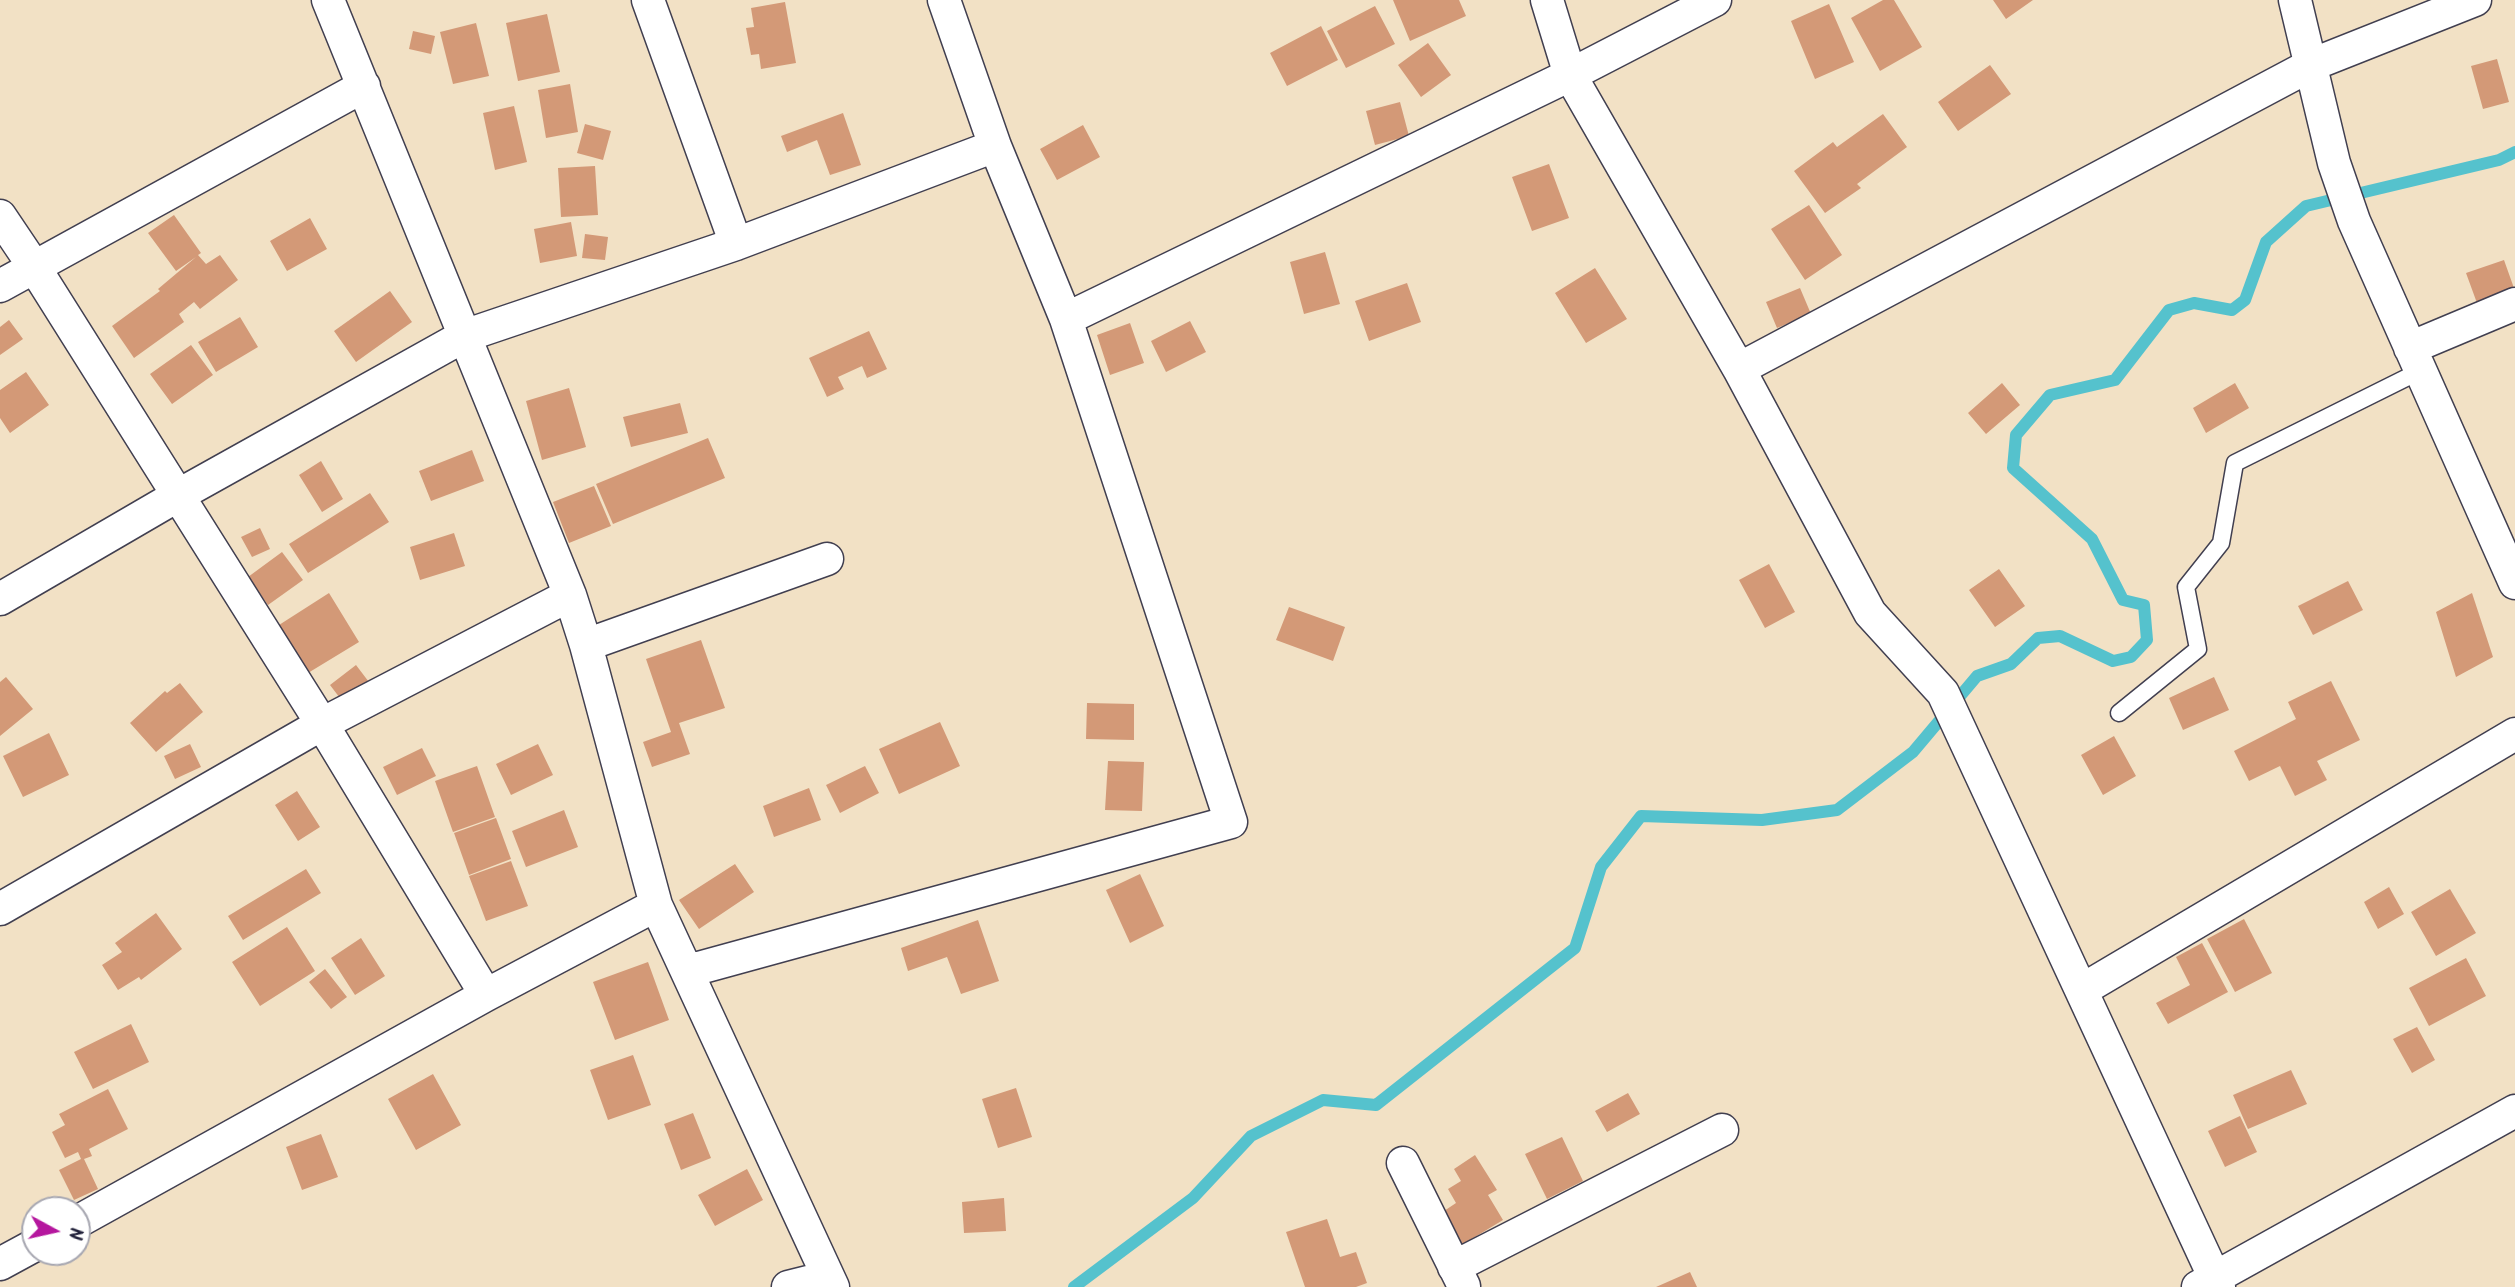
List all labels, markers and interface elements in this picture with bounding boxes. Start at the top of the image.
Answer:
north arrow [21,1196,91,1266]
text: N [59,1226,91,1242]

